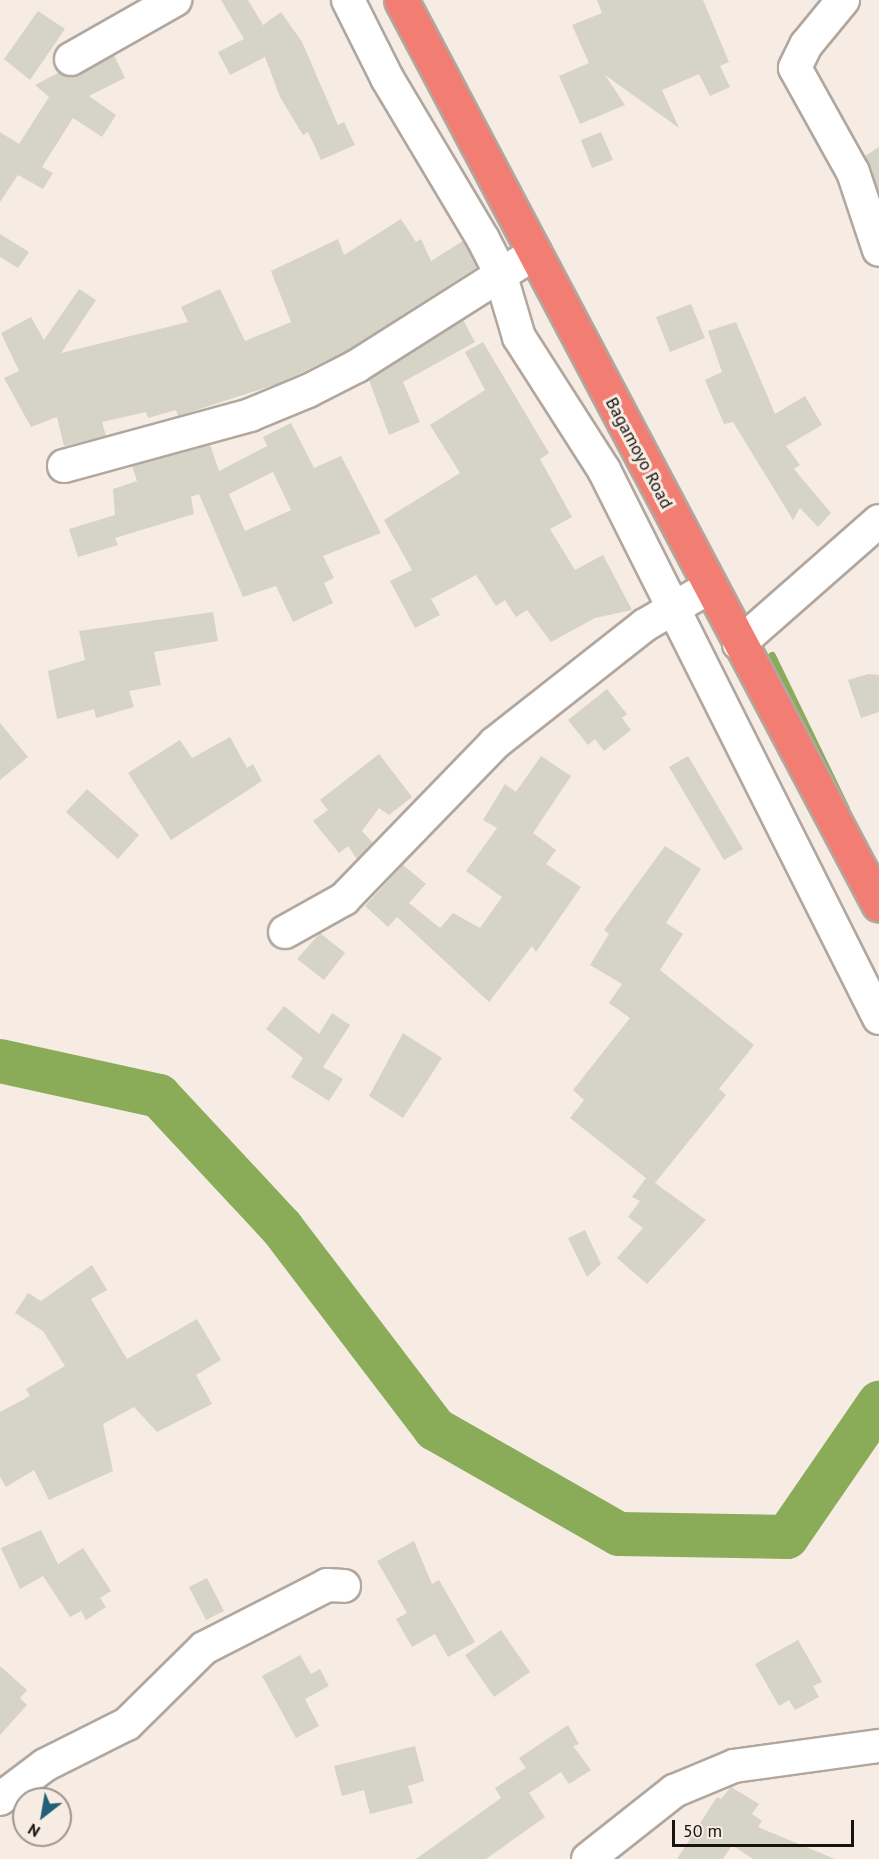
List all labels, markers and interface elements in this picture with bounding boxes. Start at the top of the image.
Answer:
street label: Bagamoyo Road [601,394,677,512]
north arrow [12,1787,72,1847]
scale bar [675,1808,856,1846]
text: N [24,1819,43,1842]
text: 50 m [683,1819,722,1842]

